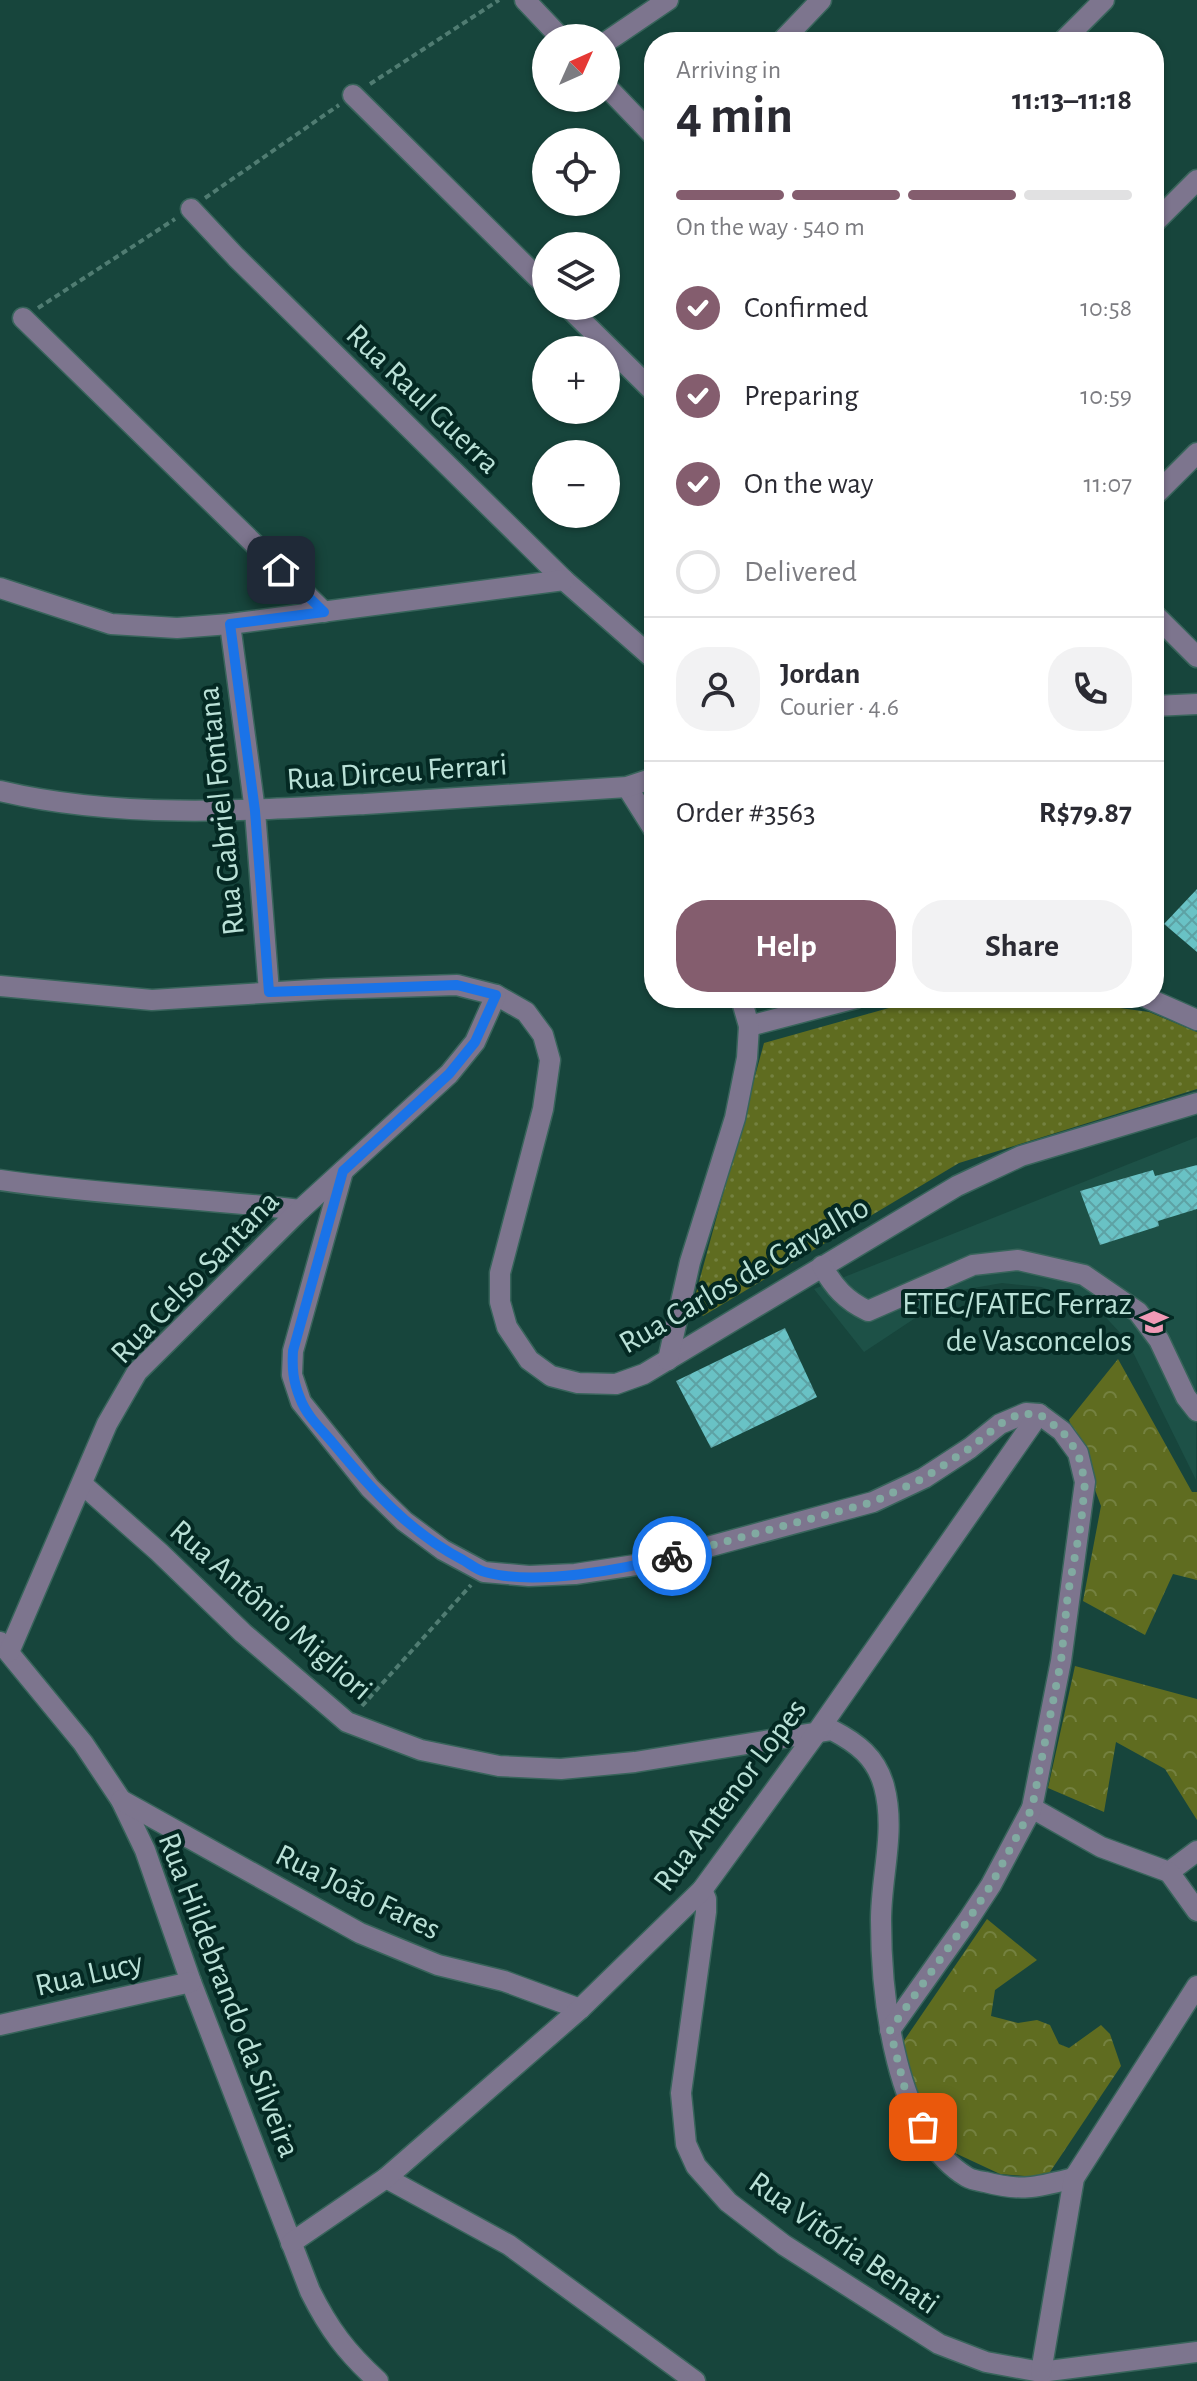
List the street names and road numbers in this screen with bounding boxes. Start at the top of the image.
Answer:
street label: Rua Raul Guerra [340,318,506,480]
street label: Rua Gabriel Fontana [192,685,250,937]
street label: Rua Dirceu Ferrari [286,748,508,796]
street label: Rua Celso Santana [105,1184,285,1370]
street label: Rua Carlos de Carvalho [614,1191,874,1359]
street label: Rua Antônio Migliori [164,1514,378,1706]
street label: Rua Antenor Lopes [648,1693,812,1897]
street label: Rua Hildebrando da Silveira [152,1828,306,2162]
street label: Rua João Fares [271,1838,445,1946]
street label: Rua Lucy [32,1946,146,2002]
street label: Rua Vitória Benati [743,2166,945,2320]

